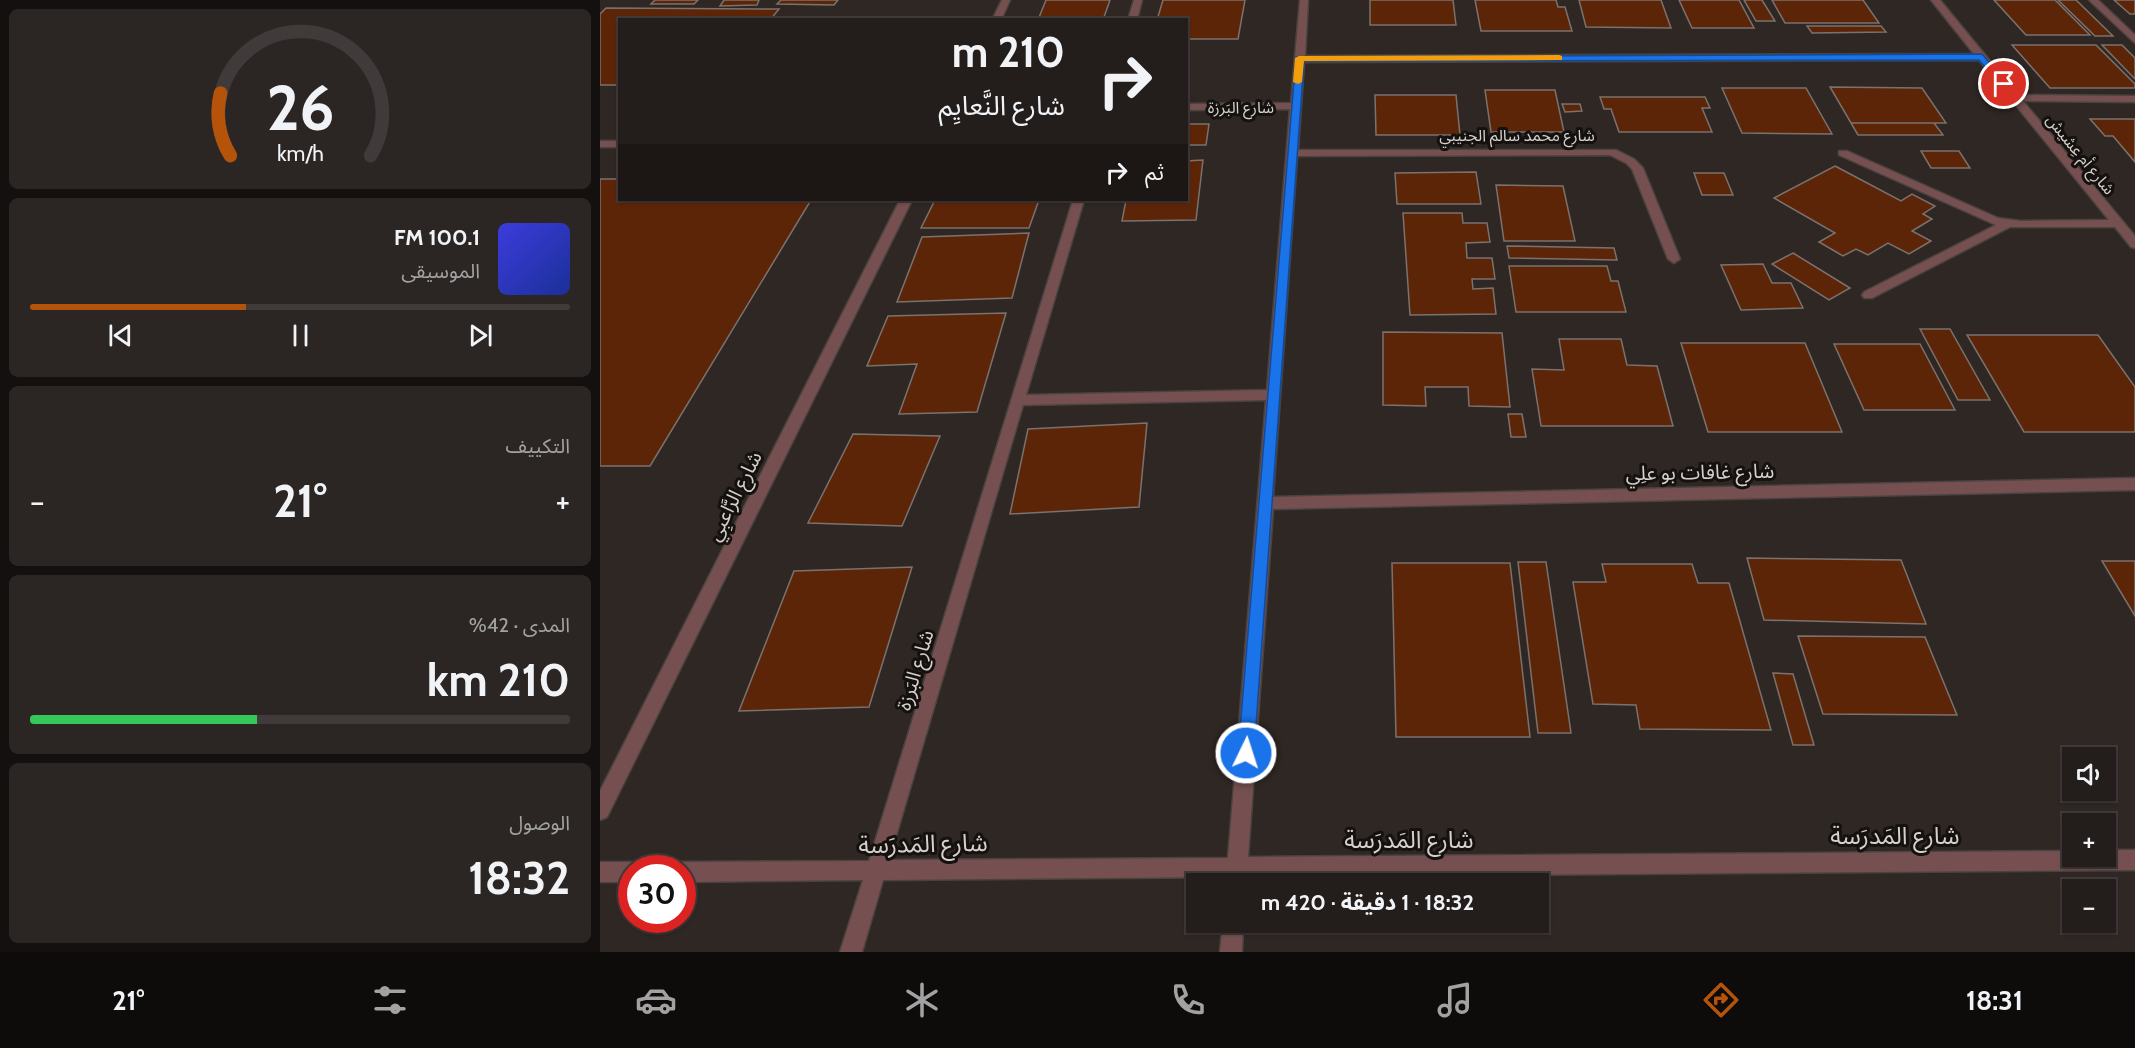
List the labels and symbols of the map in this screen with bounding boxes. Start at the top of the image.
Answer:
pin [1978,58,2029,109]
street label: شارع البَرزة [1208,98,1274,120]
street label: شارع أم عِشيش [2040,110,2119,200]
street label: شارع محمد سالم الجنيبي [1439,126,1595,148]
street label: شارع الرَّاعبِي [701,447,770,546]
street label: شارع غافات بو علِي [1626,459,1775,489]
street label: شارع البَرزة [891,627,941,714]
position arrow [1214,721,1278,785]
street label: شارع المَدرَسة [1830,821,1960,853]
street label: شارع المَدرَسة [1344,825,1474,857]
street label: شارع المَدرَسة [858,828,988,862]
speed limit sign: 30 [618,855,696,933]

